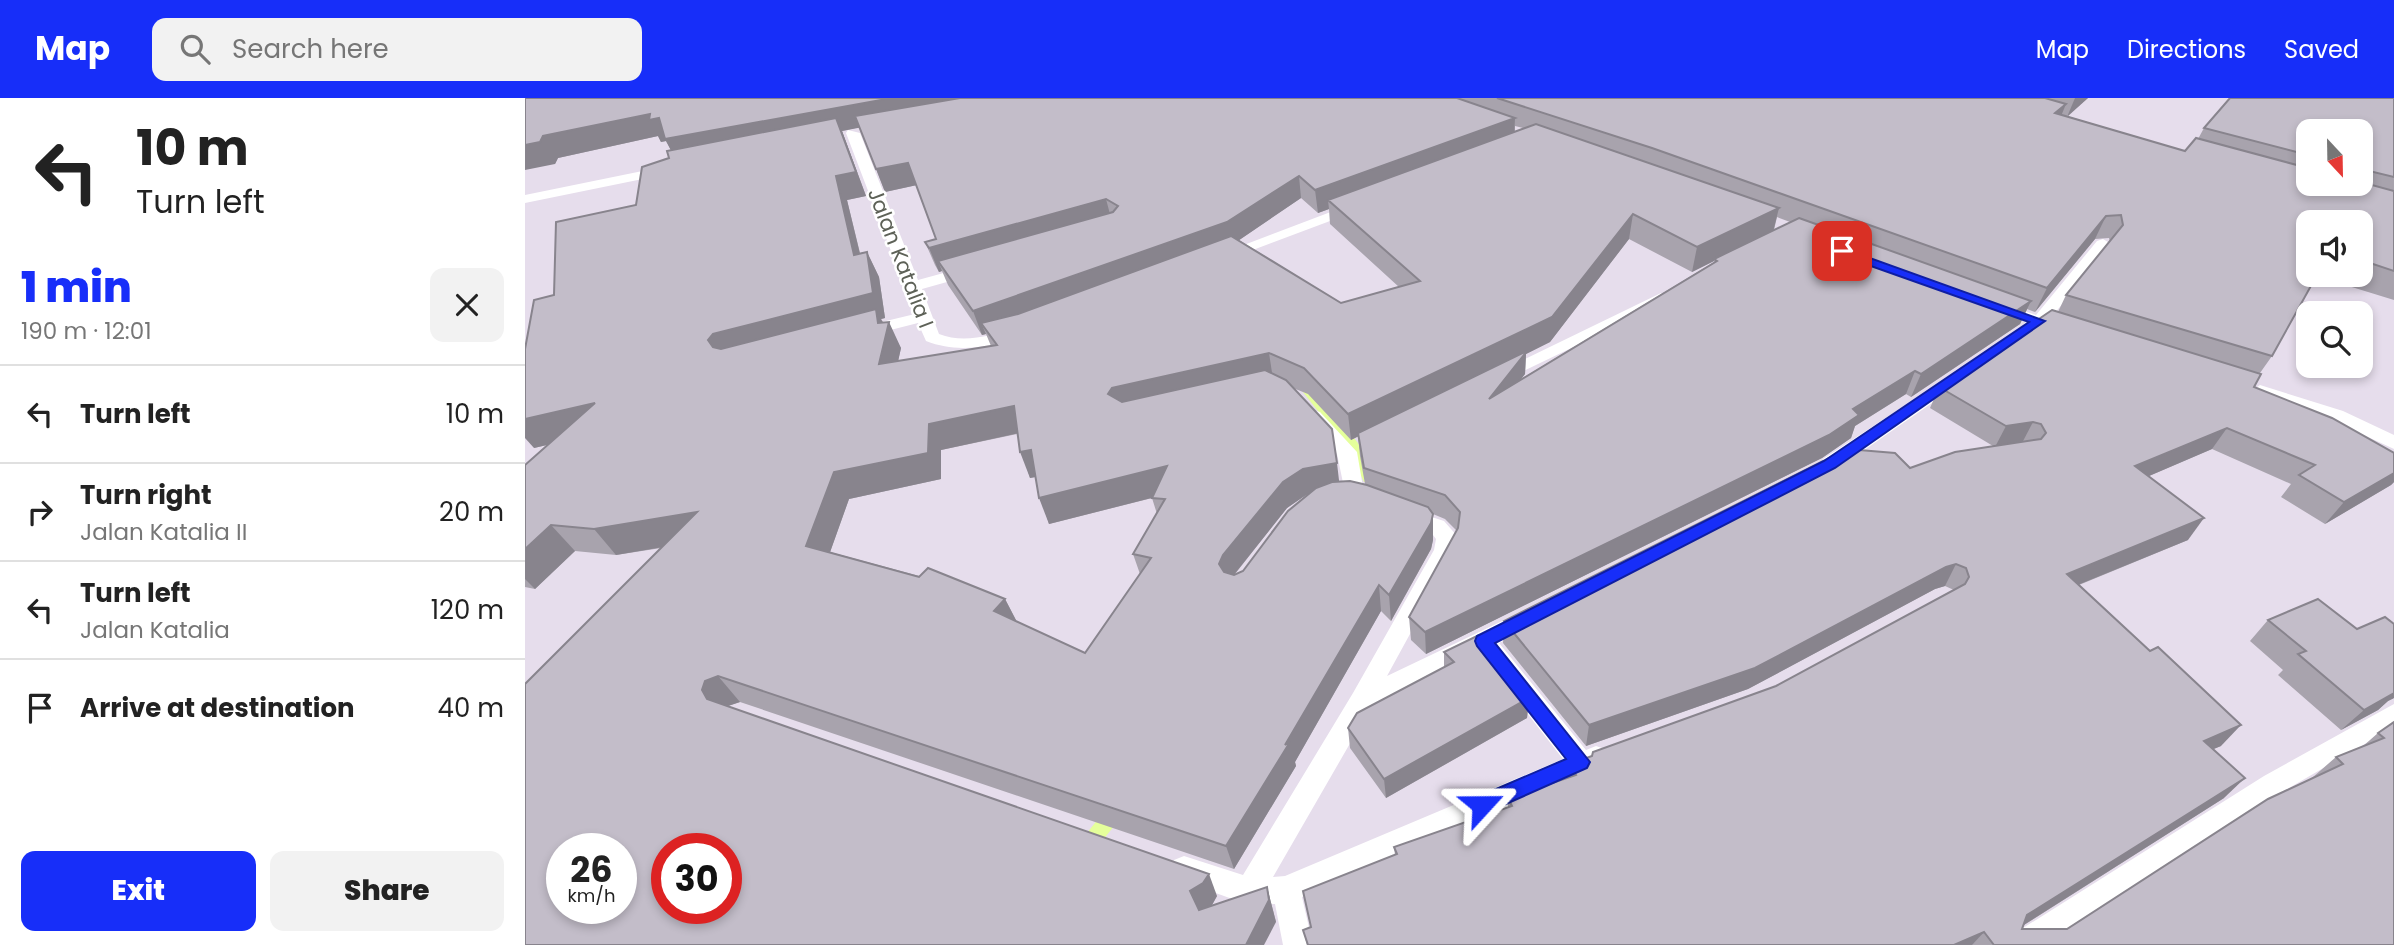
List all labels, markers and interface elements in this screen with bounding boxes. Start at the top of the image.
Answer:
search box [152,18,642,81]
text: Map [35,25,110,72]
icon: search [176,30,214,68]
text: Search here [232,31,389,67]
text: Map [2036,33,2089,66]
text: Directions [2127,33,2246,66]
text: Saved [2284,33,2359,66]
text: 10 m [136,114,249,182]
north arrow [2296,119,2373,196]
map controls [2296,119,2373,378]
icon: left [21,126,112,217]
text: Turn left [136,179,265,224]
street label: Jalan Katalia I [861,184,941,332]
button: sound [2296,210,2373,287]
pin [1812,221,1872,281]
icon: arrive [1823,232,1861,270]
text: 1 min [21,258,132,317]
button: close [430,268,504,342]
button: search [2296,301,2373,378]
text: 190 m · 12:01 [21,315,152,347]
icon: left [21,395,59,433]
text: Turn left [80,396,191,432]
text: 10 m [446,396,504,432]
text: Turn right [80,477,212,513]
icon: right [21,493,59,531]
text: 20 m [439,494,504,530]
text: Jalan Katalia II [80,516,247,548]
text: Turn left [80,575,191,611]
icon: left [21,591,59,629]
text: 120 m [431,592,504,628]
text: Jalan Katalia [80,614,230,646]
icon: arrive [21,689,59,727]
text: Arrive at destination [80,690,355,726]
text: 40 m [438,690,504,726]
position arrow [1445,768,1519,842]
speed limit sign: 30 [651,833,742,924]
text: 26 [570,845,613,894]
button: Exit [21,851,256,931]
button: Share [270,851,504,931]
text: km/h [568,883,615,908]

